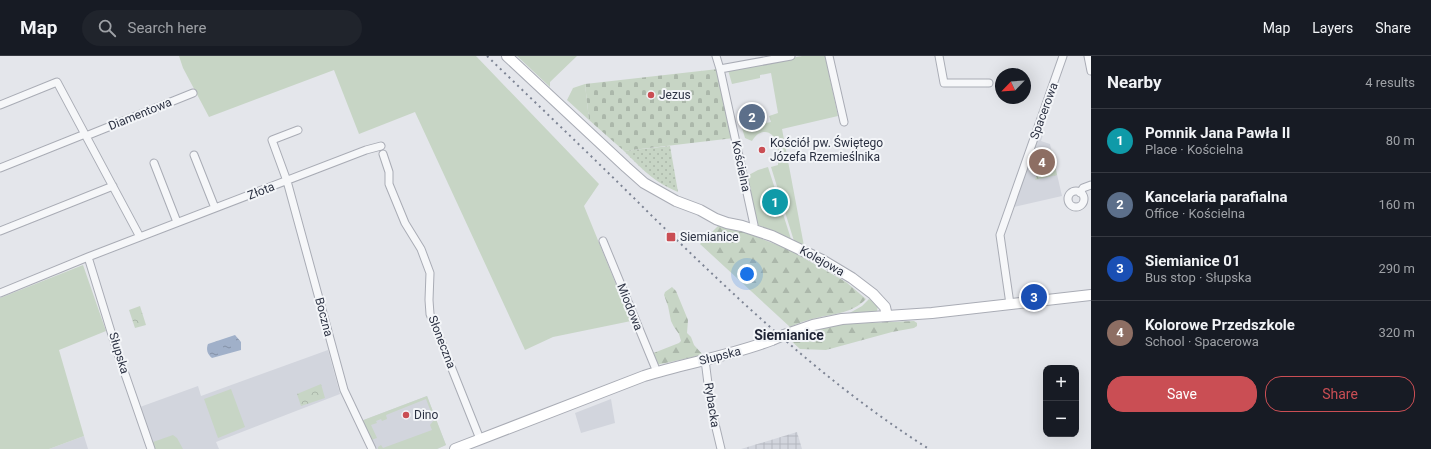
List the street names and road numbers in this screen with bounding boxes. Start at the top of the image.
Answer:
street label: Spacerowa [1027,81,1061,141]
street label: Diamentowa [106,95,174,133]
street label: Kościelna [729,139,753,193]
street label: Złota [246,179,276,203]
street label: Kolejowa [797,243,847,279]
street label: Miodowa [614,281,646,333]
street label: Boczna [312,296,336,338]
street label: Słoneczna [426,314,458,370]
street label: Słupska [106,331,132,375]
street label: Słupska [698,344,742,368]
street label: Rybacka [702,382,722,428]

